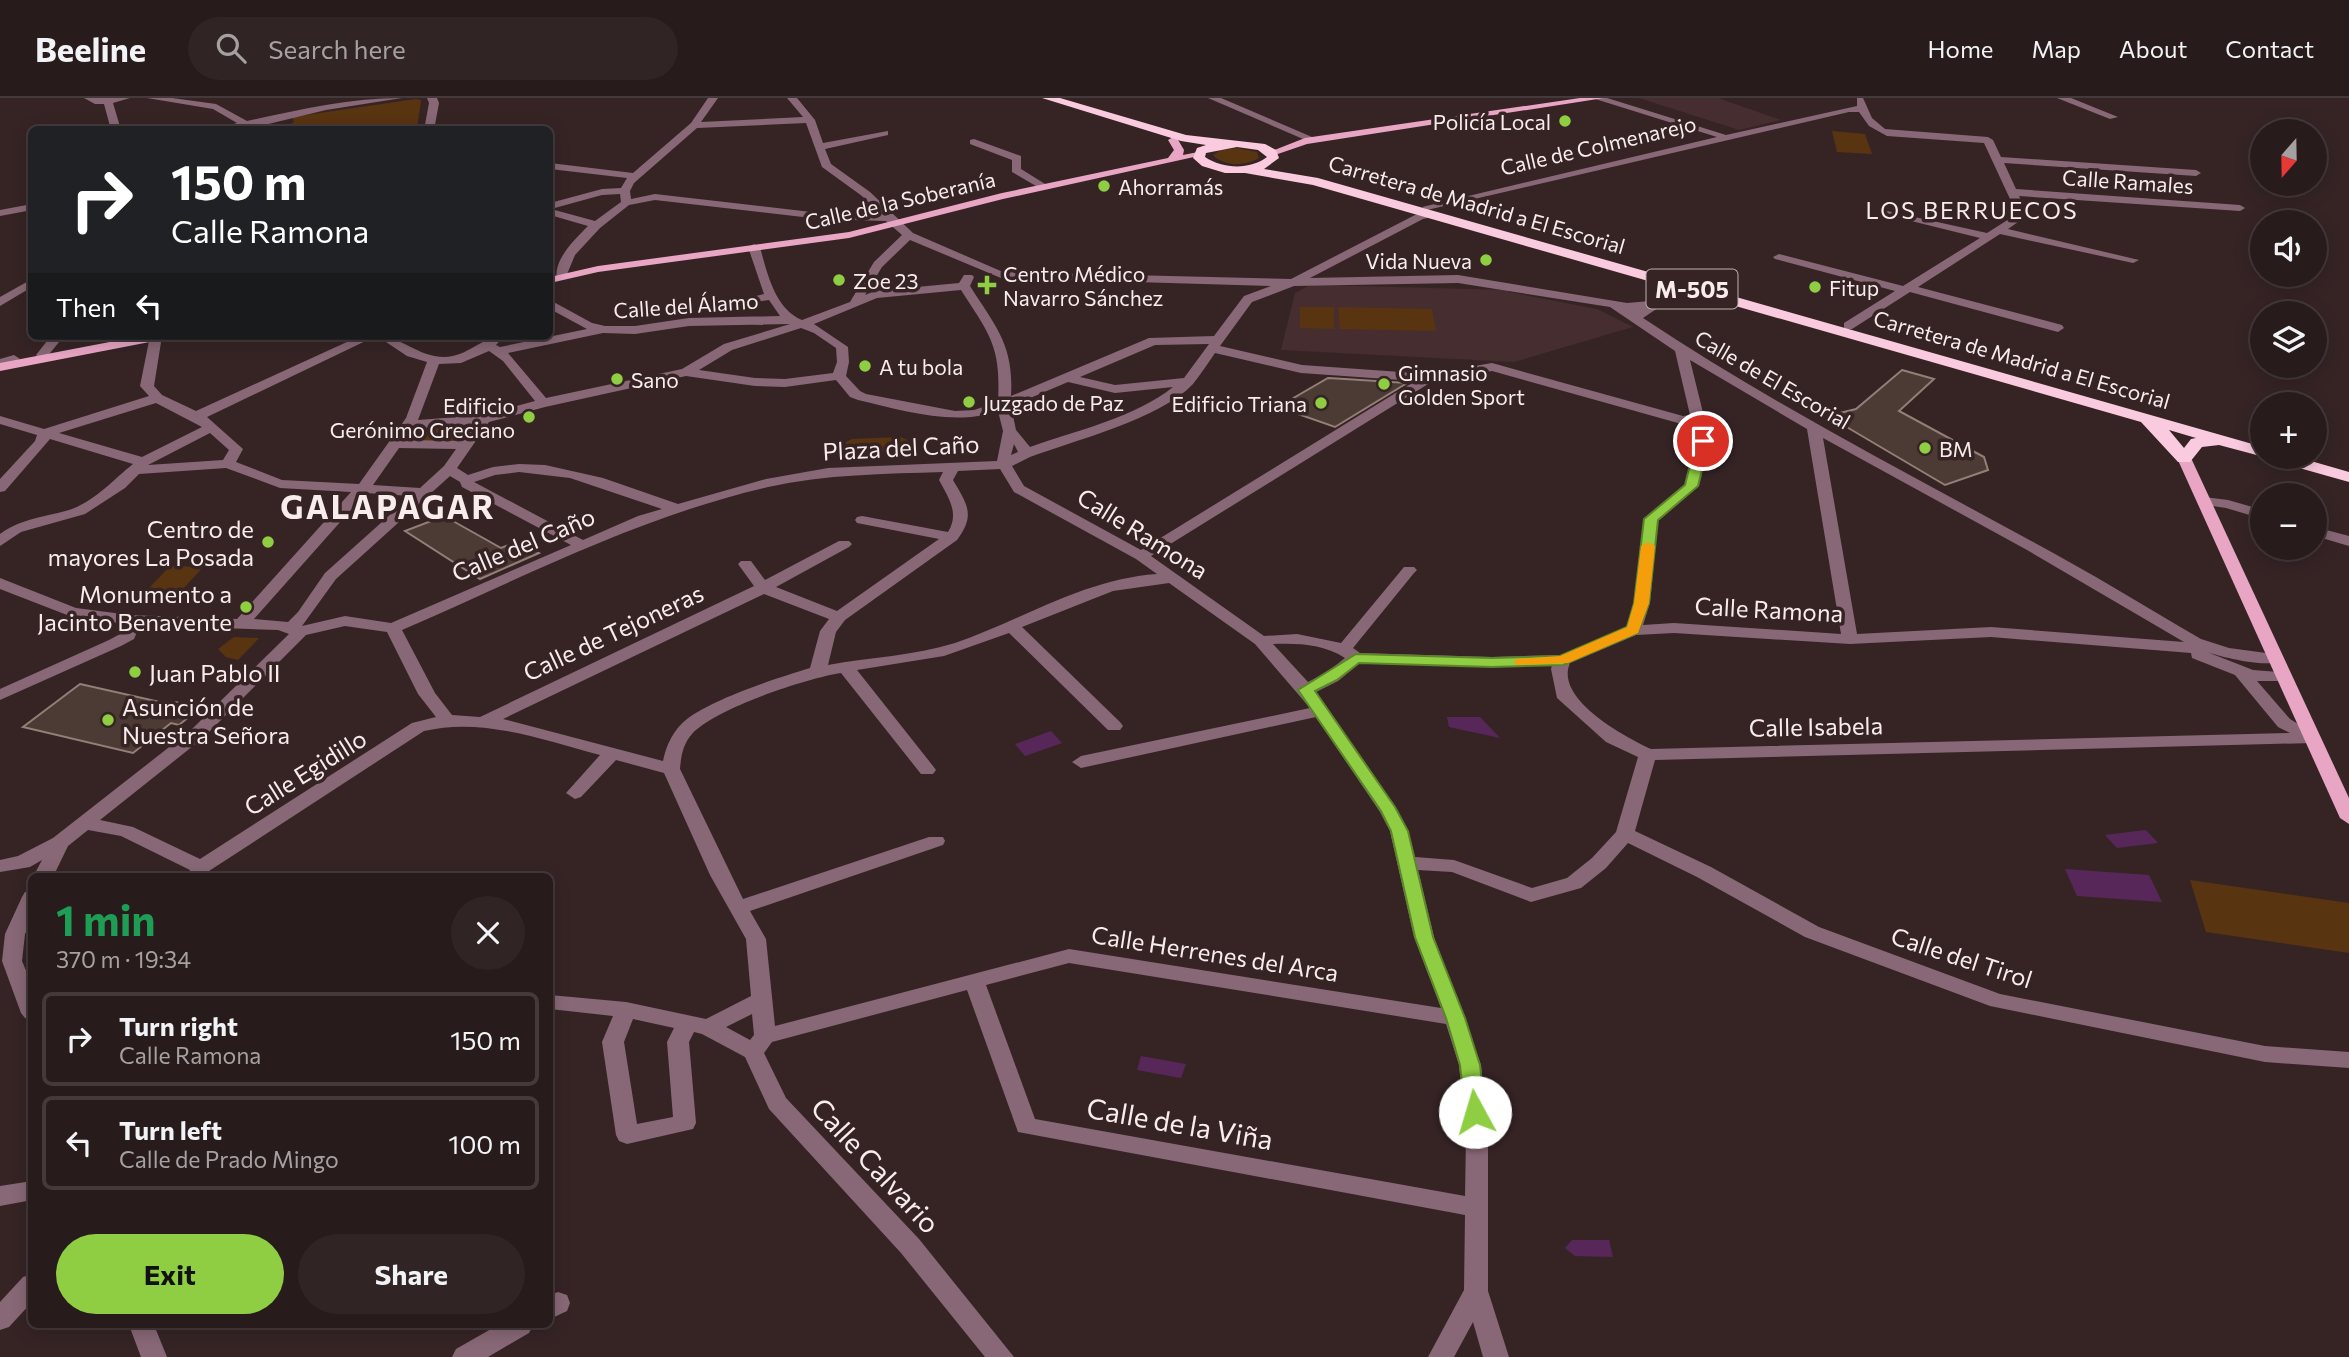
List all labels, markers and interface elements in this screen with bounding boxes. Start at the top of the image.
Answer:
search box [188,17,678,80]
text: Beeline [35,28,146,69]
icon: search [212,29,250,67]
text: Search here [268,33,406,64]
text: Home [1928,34,1994,63]
text: Map [2032,34,2081,63]
text: About [2119,34,2187,63]
text: Contact [2225,34,2314,63]
place label: Policía Local [1433,109,1551,134]
street label: Calle de Colmenarejo [1498,110,1698,180]
marker: Policía Local [1557,113,1573,129]
north arrow [2250,119,2328,196]
map controls [2250,119,2327,560]
text: 150 m [171,150,306,210]
street label: Carretera de Madrid a El Escorial [1326,150,1628,258]
icon: right [56,154,147,245]
street label: Calle Ramales [2062,164,2194,198]
street label: Calle de la Soberanía [802,166,998,234]
place label: Ahorramás [1118,174,1223,199]
marker: Ahorramás [1096,178,1112,194]
district label: LOS BERRUECOS [1866,196,2078,224]
text: Calle Ramona [171,210,369,250]
button: sound [2250,210,2327,287]
place label: Vida Nueva [1365,248,1472,273]
marker: Vida Nueva [1478,252,1494,268]
place label: Centro Médico Navarro Sánchez [1003,261,1163,310]
place label: Zoe 23 [853,268,918,293]
road number: M-505 [1646,270,1738,308]
marker: Zoe 23 [831,272,847,288]
marker: Centro Médico Navarro Sánchez [977,275,997,295]
place label: Fitup [1829,275,1879,300]
marker: Fitup [1807,279,1823,295]
icon: left [130,287,168,325]
street label: Calle del Álamo [613,287,759,323]
text: Then [56,291,116,322]
button: layers [2250,301,2327,378]
street label: Carretera de Madrid a El Escorial [1871,305,2173,413]
street label: Calle de El Escorial [1691,324,1855,434]
place label: A tu bola [879,354,963,379]
marker: A tu bola [857,358,873,374]
place label: Gimnasio Golden Sport [1398,360,1525,409]
place label: Sano [631,367,679,392]
marker: Sano [609,371,625,387]
marker: Gimnasio Golden Sport [1376,376,1392,392]
place label: Juzgado de Paz [983,390,1124,415]
place label: Edificio Triana [1171,391,1307,416]
button: + [2250,392,2327,469]
place label: Edificio Gerónimo Greciano [330,393,515,442]
marker: Juzgado de Paz [961,394,977,410]
marker: Edificio Triana [1313,395,1329,411]
marker: Edificio Gerónimo Greciano [521,409,537,425]
pin [1673,411,1733,471]
icon: arrive [1684,422,1722,460]
street label: Plaza del Caño [822,428,980,466]
place label: BM [1939,436,1973,461]
marker: BM [1917,440,1933,456]
street label: Calle Ramona [1072,481,1214,585]
button: − [2250,483,2327,560]
district label: GALAPAGAR [280,486,496,526]
street label: Calle del Caño [447,501,599,587]
place label: Centro de mayores La Posada [48,514,254,571]
marker: Centro de mayores La Posada [260,534,276,550]
street label: Calle de Tejoneras [518,578,708,686]
place label: Monumento a Jacinto Benavente [37,579,232,636]
street label: Calle Ramona [1694,591,1844,627]
marker: Monumento a Jacinto Benavente [238,599,254,615]
place label: Juan Pablo II [149,658,281,687]
marker: Juan Pablo II [127,664,143,680]
place label: Asunción de Nuestra Señora [122,692,290,749]
street label: Calle Isabela [1749,710,1883,742]
marker: Asunción de Nuestra Señora [100,712,116,728]
street label: Calle Egidillo [239,723,371,821]
text: 1 min [56,893,156,945]
button: close [451,896,525,970]
street label: Calle Herrenes del Arca [1089,919,1341,987]
street label: Calle del Tirol [1888,921,2036,993]
text: 370 m · 19:34 [56,945,191,973]
text: Turn right [119,1010,238,1041]
icon: right [60,1020,98,1058]
text: 150 m [450,1024,521,1055]
text: Calle Ramona [119,1041,261,1069]
position arrow [1438,1075,1512,1149]
street label: Calle Calvario [805,1090,947,1240]
street label: Calle de la Viña [1084,1090,1276,1156]
text: Turn left [119,1114,222,1145]
icon: left [60,1124,98,1162]
text: 100 m [448,1128,521,1159]
text: Calle de Prado Mingo [119,1145,339,1173]
button: Exit [56,1234,284,1314]
button: Share [298,1234,525,1314]

